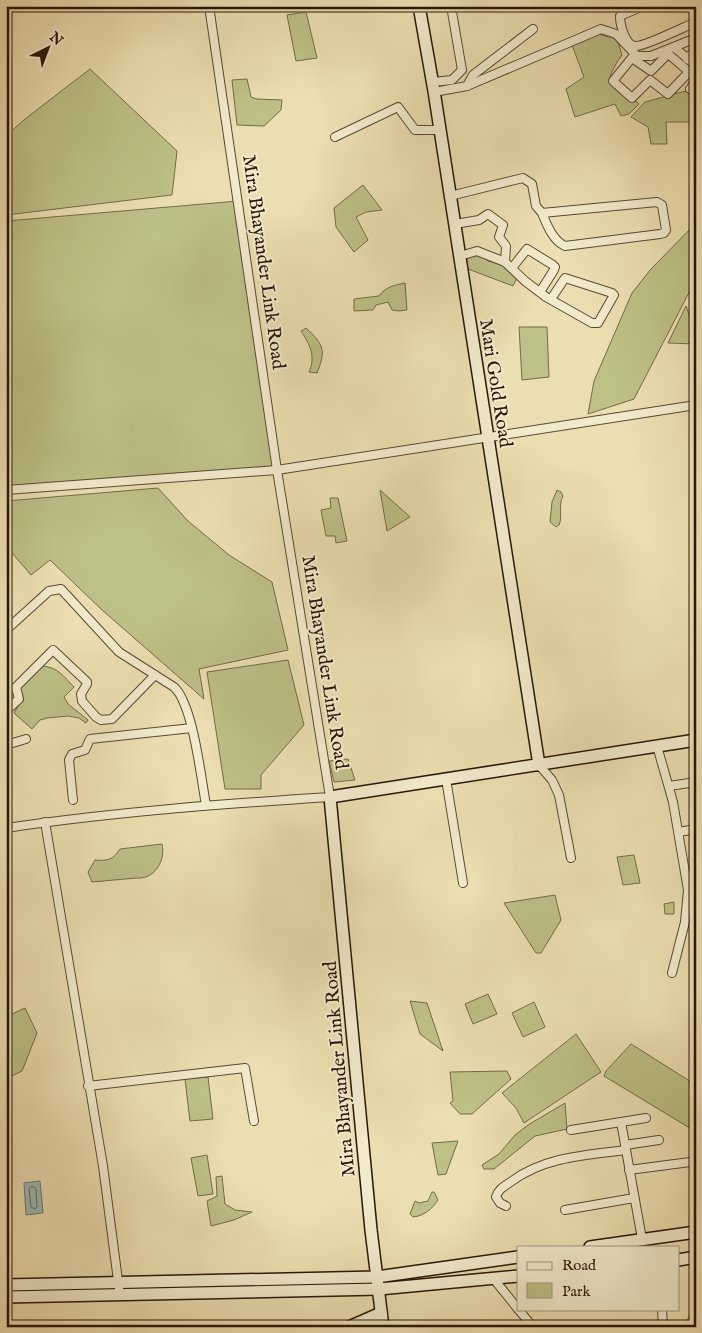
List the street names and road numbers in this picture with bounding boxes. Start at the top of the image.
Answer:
street label: Mira Bhayander Link Road [236,153,290,372]
street label: Mari Gold Road [473,317,517,450]
street label: Mira Bhayander Link Road [295,554,353,772]
street label: Mira Bhayander Link Road [319,959,361,1178]

